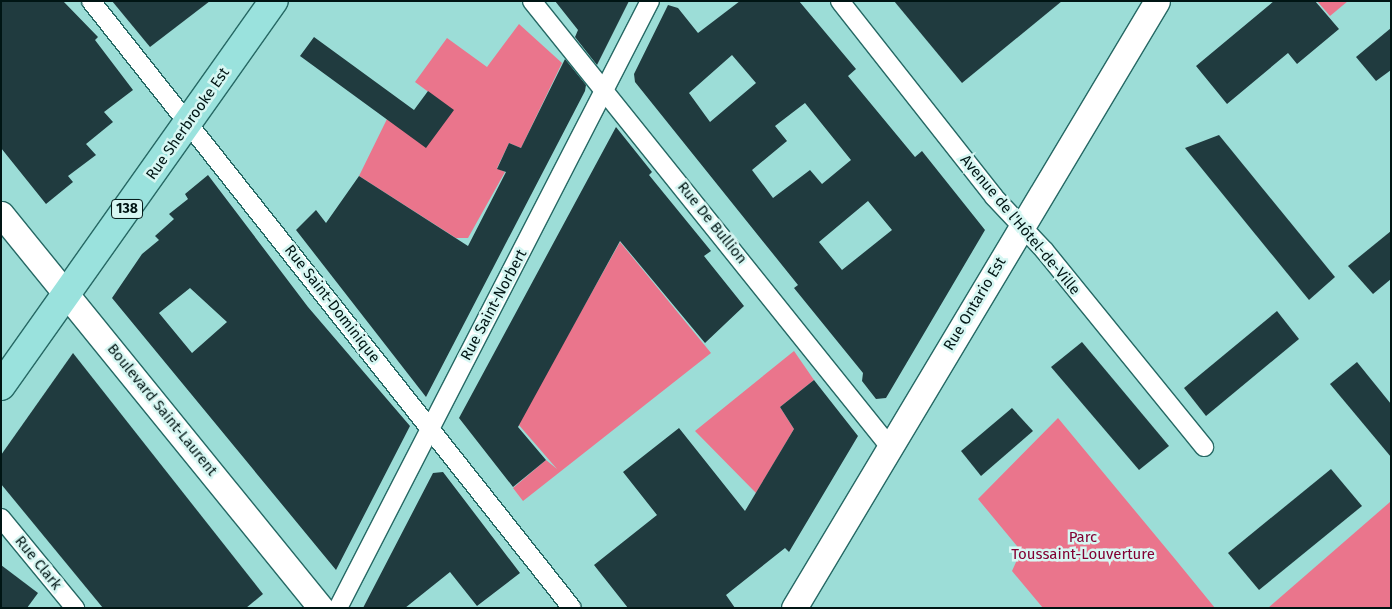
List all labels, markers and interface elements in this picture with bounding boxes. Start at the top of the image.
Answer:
street label: Rue Sherbrooke Est [143,64,233,184]
street label: Avenue de l'Hôtel-de-Ville [956,151,1084,299]
street label: Rue De Bullion [673,178,751,268]
road number: 138 [111,198,143,220]
street label: Rue Saint-Dominique [280,241,384,367]
street label: Rue Saint-Norbert [457,246,531,364]
street label: Rue Ontario Est [940,254,1010,354]
street label: Boulevard Saint-Laurent [103,340,221,480]
park label: Parc Toussaint-Louverture [1011,528,1155,563]
street label: Rue Clark [11,532,65,594]

